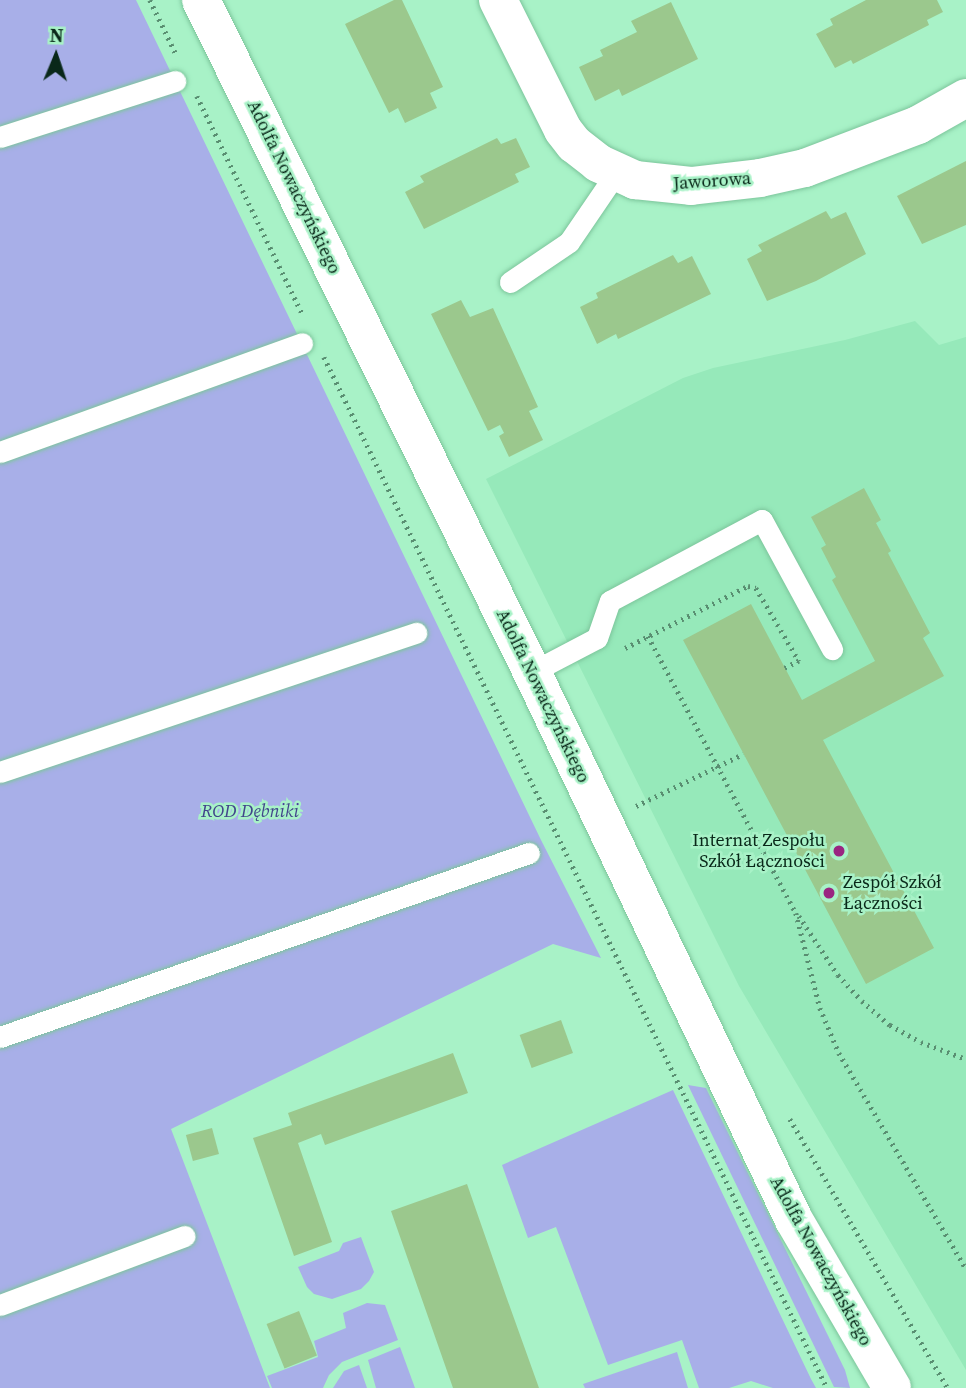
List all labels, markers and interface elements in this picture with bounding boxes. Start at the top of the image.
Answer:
north arrow [21,21,91,91]
text: N [49,22,64,48]
street label: Adolfa Nowaczyńskiego [243,97,345,277]
street label: Jaworowa [672,167,752,195]
street label: Adolfa Nowaczyńskiego [492,606,594,786]
park label: ROD Dębniki [201,800,299,822]
place label: Internat Zespołu Szkół Łączności [692,830,825,872]
marker: Internat Zespołu Szkół Łączności [831,843,847,859]
place label: Zespół Szkół Łączności [843,872,941,914]
marker: Zespół Szkół Łączności [821,885,837,901]
street label: Adolfa Nowaczyńskiego [765,1173,877,1349]

